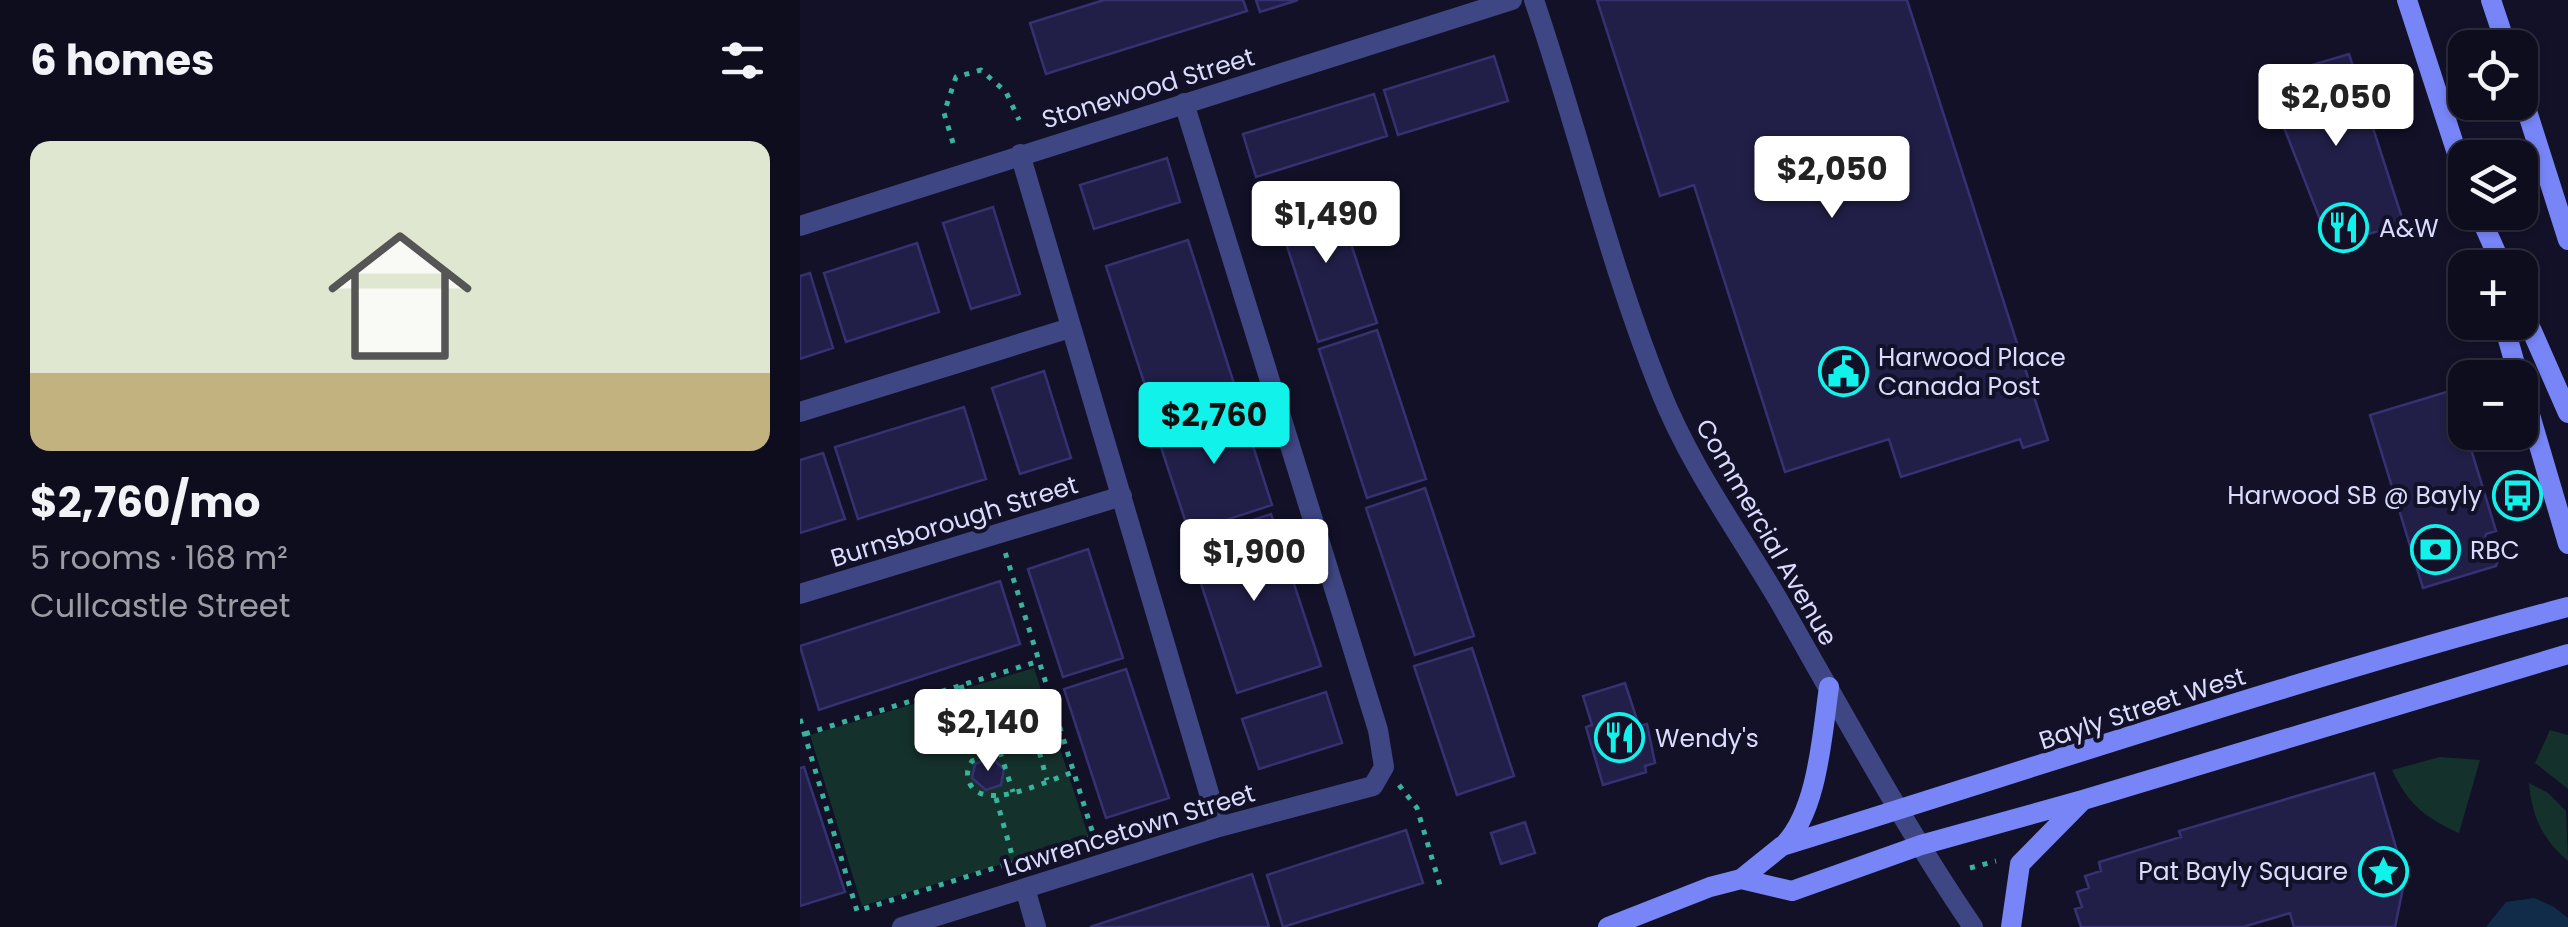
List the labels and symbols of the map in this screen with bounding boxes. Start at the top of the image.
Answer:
street label: Stonewood Street [1038,39,1259,137]
pin: $2,050 [2255,64,2417,149]
pin: $2,050 [1751,136,1913,221]
pin: $1,490 [1245,181,1407,266]
restaurant icon: A&W [2318,202,2370,254]
place label: A&W [2379,211,2439,246]
place label: Harwood Place Canada Post [1878,340,2066,404]
public building icon: Harwood Place Canada Post [1817,345,1869,397]
pin: $2,760 [1133,382,1295,467]
street label: Commercial Avenue [1687,412,1846,652]
street label: Burnsborough Street [826,467,1082,576]
bus stop icon: Harwood SB @ Bayly [2491,469,2543,521]
place label: Harwood SB @ Bayly [2227,478,2482,513]
pin: $1,900 [1173,519,1335,604]
bank icon: RBC [2409,524,2461,576]
place label: RBC [2470,533,2520,568]
street label: Bayly Street West [2034,659,2250,758]
pin: $2,140 [907,689,1069,774]
restaurant icon: Wendy's [1594,712,1646,764]
place label: Wendy's [1655,721,1759,756]
street label: Lawrencetown Street [999,776,1259,885]
place icon: Pat Bayly Square [2357,845,2409,897]
place label: Pat Bayly Square [2138,854,2348,889]

